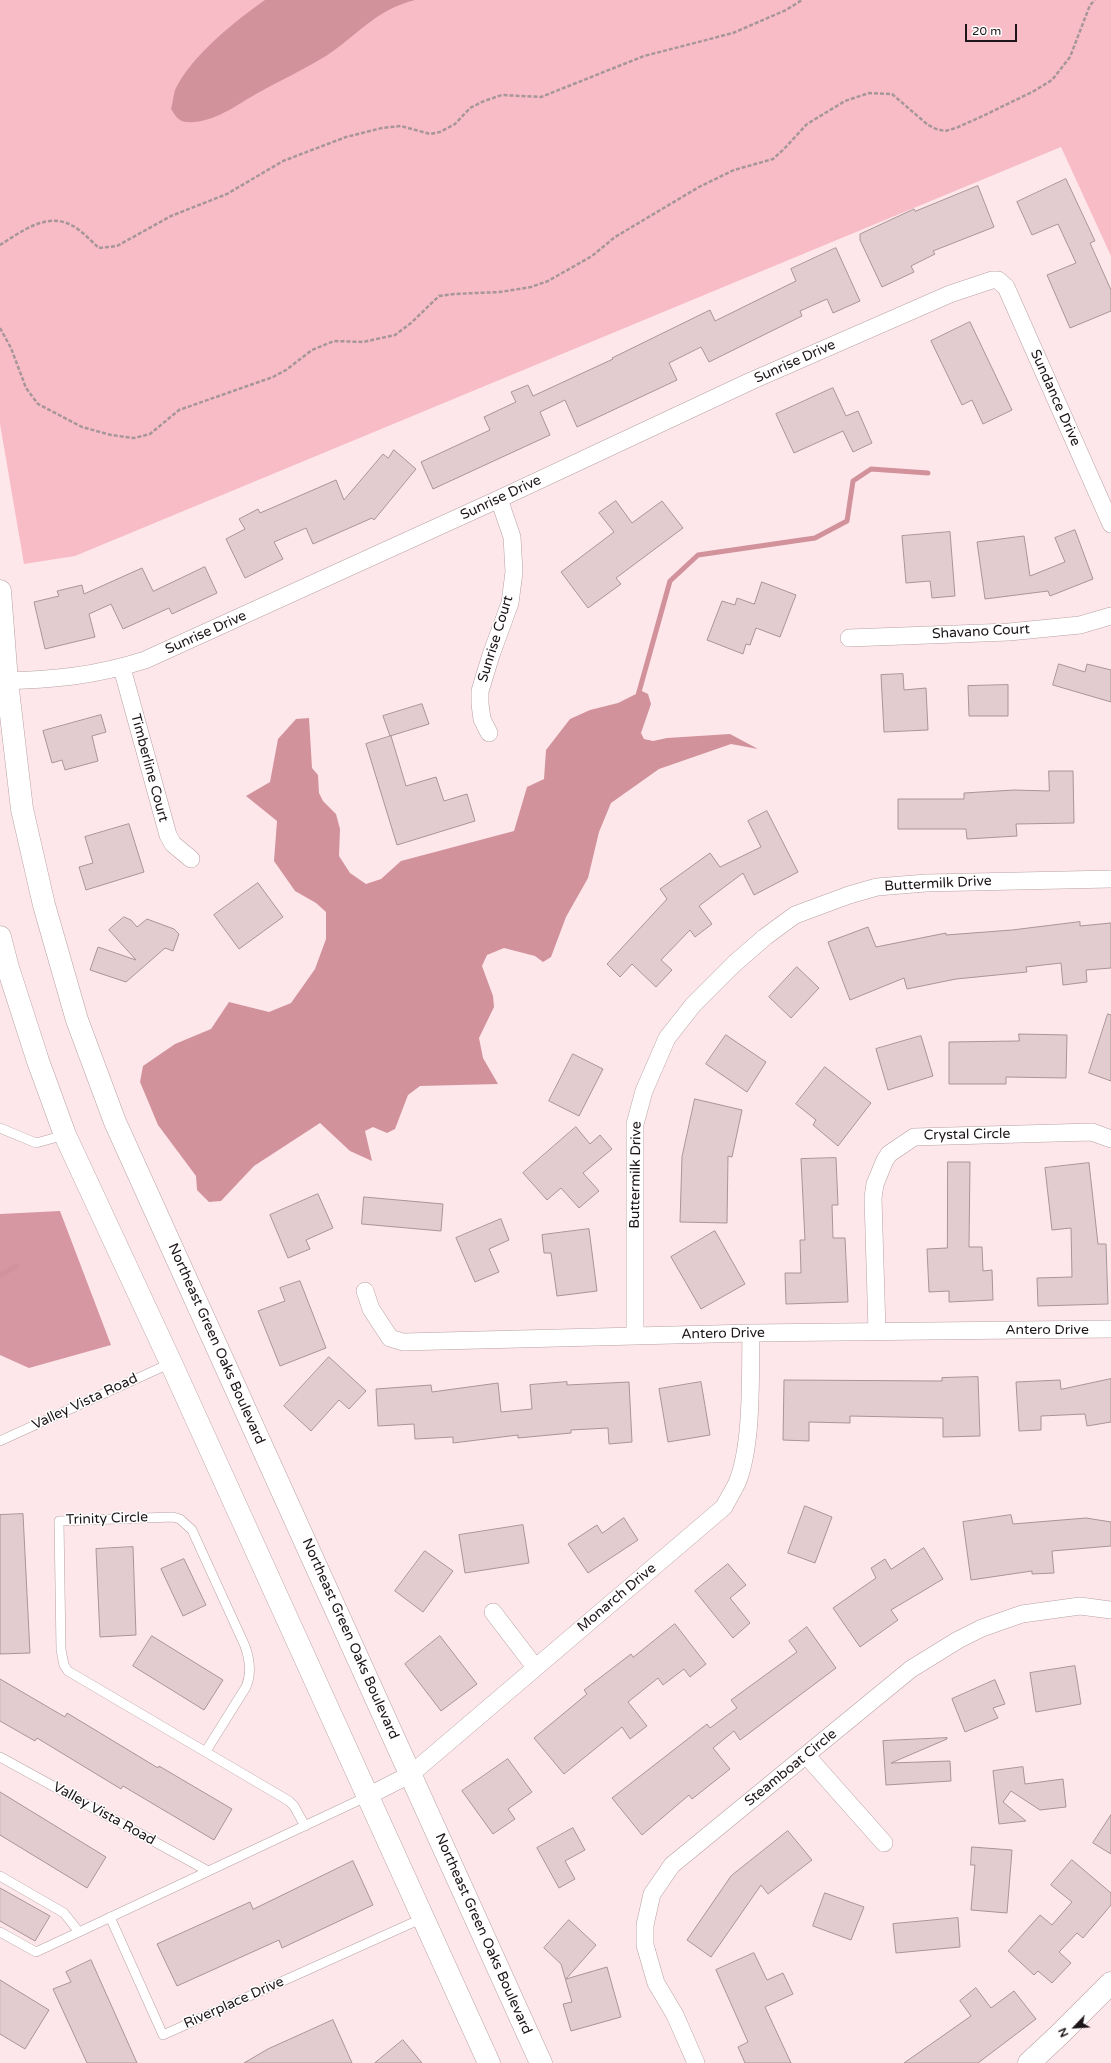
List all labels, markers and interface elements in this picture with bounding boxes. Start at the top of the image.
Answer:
scale bar [967,16,1019,42]
text: 20 m [972,24,1001,38]
street label: Sunrise Drive [752,337,838,387]
street label: Sundance Drive [1026,347,1084,449]
street label: Sunrise Drive [458,472,544,524]
street label: Sunrise Court [475,594,517,684]
street label: Sunrise Drive [163,608,249,658]
street label: Shavano Court [932,621,1030,643]
street label: Timberline Court [127,712,171,824]
street label: Buttermilk Drive [884,873,992,895]
street label: Buttermilk Drive [627,1121,645,1229]
street label: Crystal Circle [923,1126,1011,1144]
street label: Northeast Green Oaks Boulevard [164,1241,268,1447]
street label: Antero Drive [1005,1322,1089,1338]
street label: Antero Drive [681,1325,765,1343]
street label: Valley Vista Road [30,1370,140,1434]
street label: Trinity Circle [66,1509,148,1529]
street label: Northeast Green Oaks Boulevard [298,1536,402,1742]
street label: Monarch Drive [574,1560,660,1636]
street label: Steamboat Circle [742,1726,840,1810]
street label: Valley Vista Road [50,1779,158,1849]
street label: Northeast Green Oaks Boulevard [431,1831,535,2037]
street label: Riverplace Drive [181,1973,287,2033]
north arrow [1055,2007,1095,2047]
text: N [1056,2026,1071,2039]

